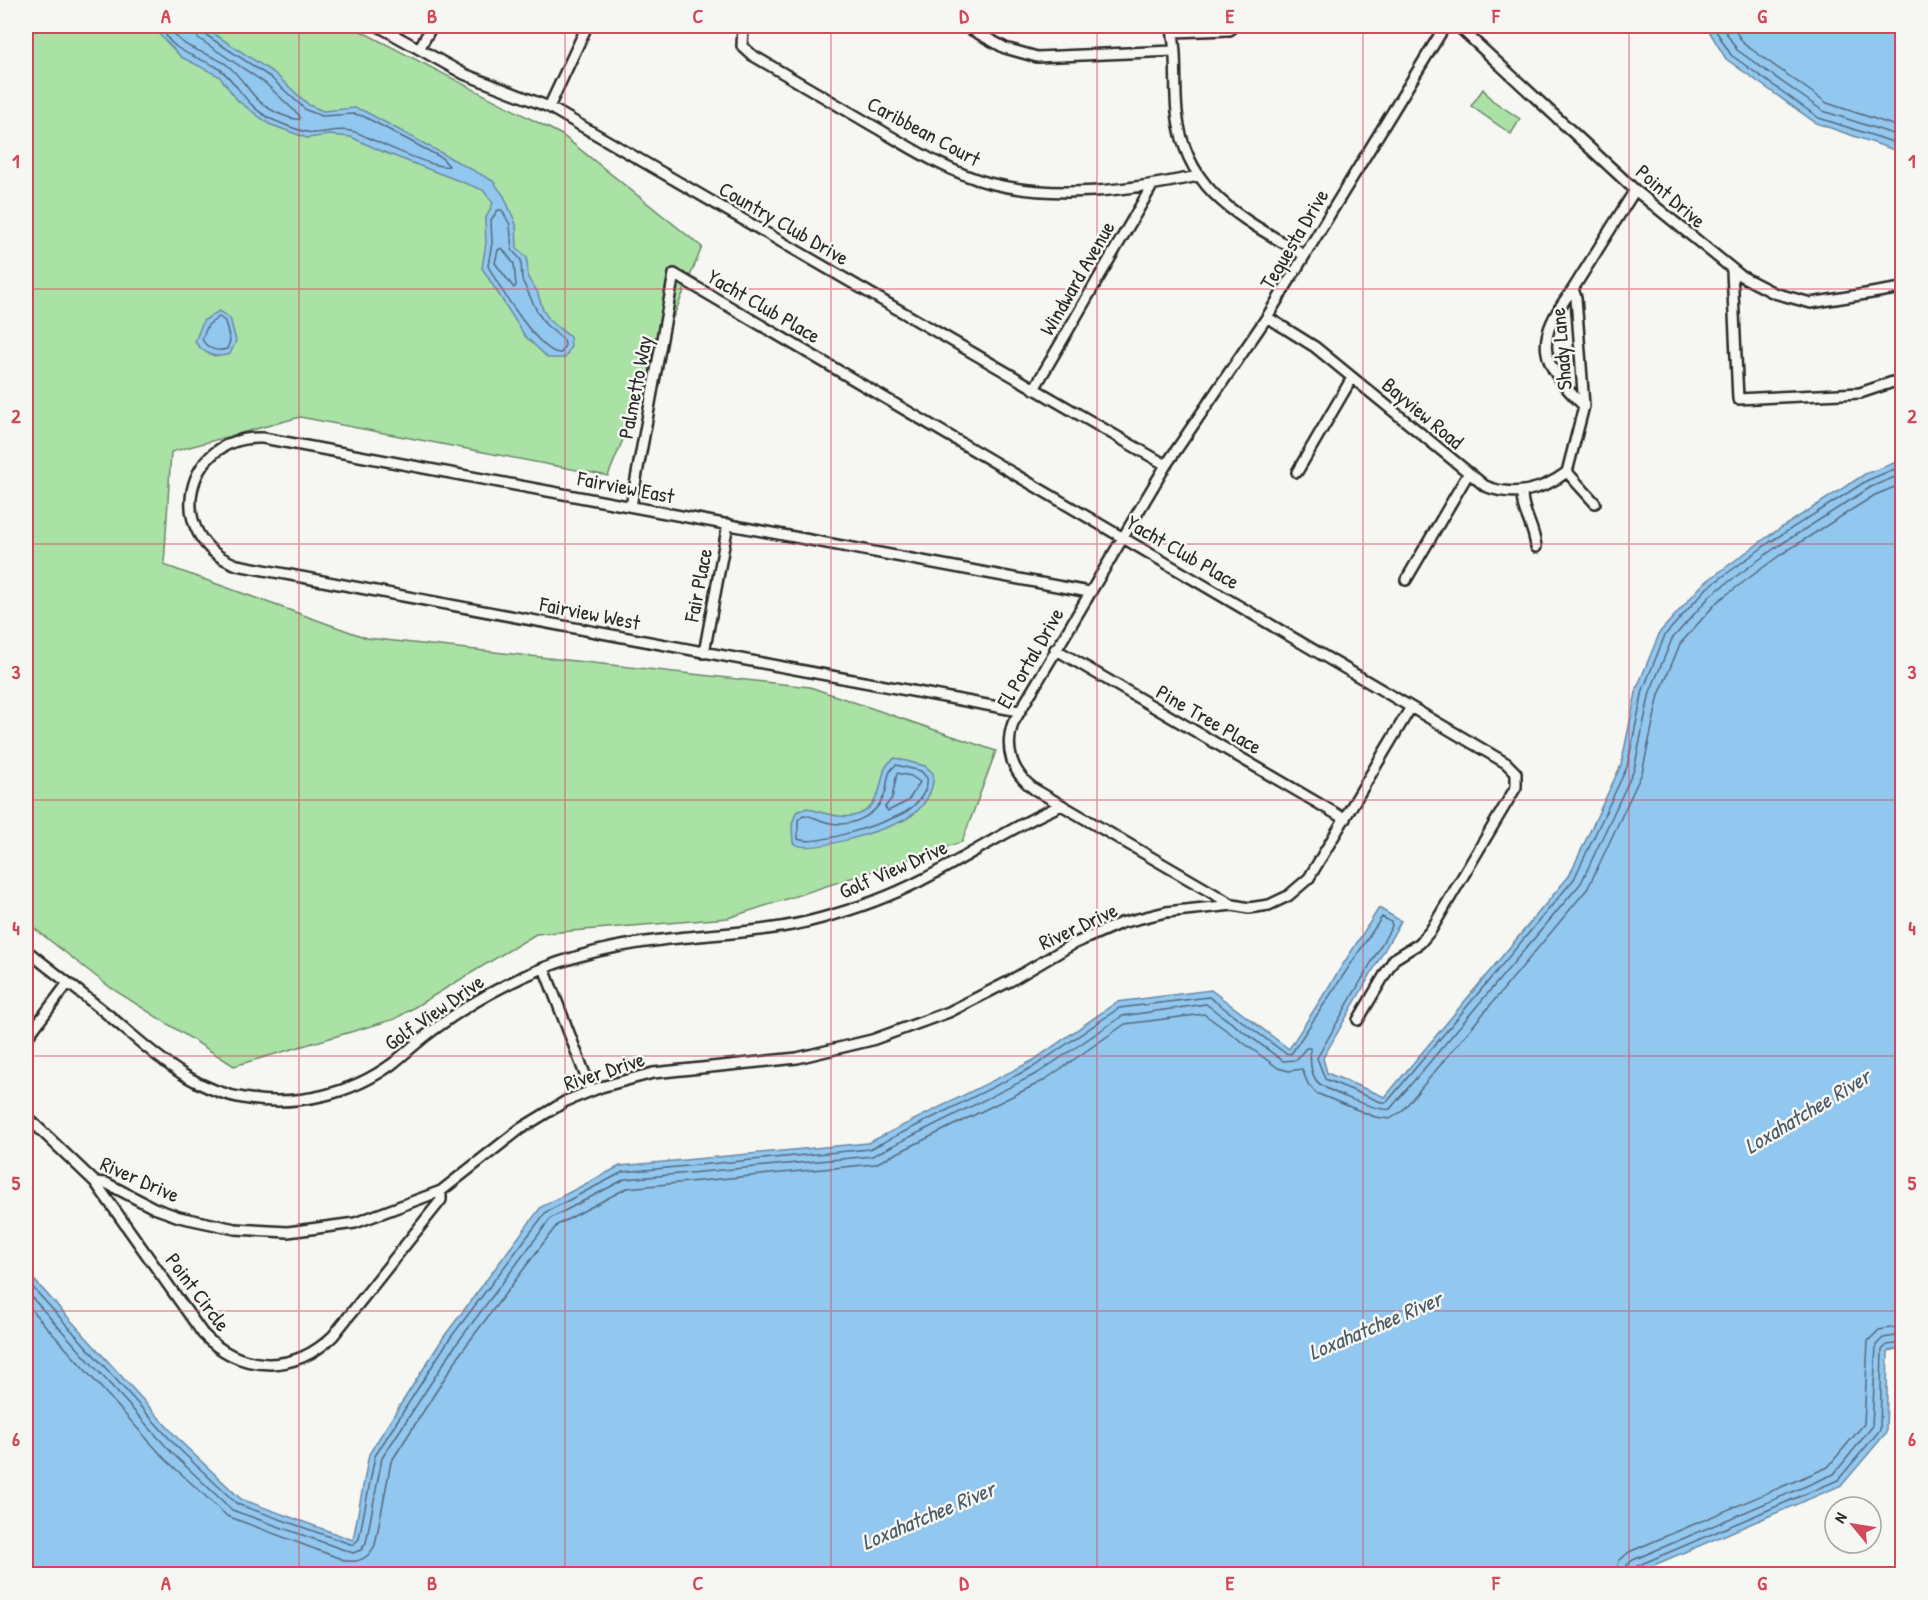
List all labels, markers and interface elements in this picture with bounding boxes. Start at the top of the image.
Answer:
text: A [161,2,171,29]
text: B [427,2,437,29]
text: C [693,2,704,29]
text: D [959,2,969,29]
text: E [1226,2,1235,29]
text: F [1491,2,1501,29]
text: G [1757,2,1767,29]
street label: Caribbean Court [862,89,986,173]
text: 1 [12,147,20,174]
text: 1 [1908,147,1916,174]
street label: Point Drive [1630,157,1712,235]
street label: Country Club Drive [714,174,854,272]
street label: Tequesta Drive [1253,183,1335,295]
street label: Windward Avenue [1033,215,1121,341]
street label: Yacht Club Place [702,262,826,350]
street label: Shady Lane [1543,307,1579,391]
street label: Palmetto Way [611,333,659,441]
street label: Bayview Road [1376,370,1470,456]
text: 2 [11,402,21,429]
text: 2 [1907,402,1917,429]
street label: Fairview East [574,463,677,511]
street label: Yacht Club Place [1121,508,1245,596]
street label: Fair Place [677,546,719,625]
street label: Fairview West [536,589,643,637]
street label: El Portal Drive [990,602,1070,714]
text: 3 [12,658,21,685]
text: 3 [1908,658,1917,685]
street label: Pine Tree Place [1151,677,1267,761]
street label: Golf View Drive [834,832,952,906]
street label: River Drive [1034,895,1122,957]
text: 4 [12,914,20,941]
text: 4 [1908,914,1916,941]
street label: Golf View Drive [378,967,490,1057]
street label: River Drive [560,1044,648,1098]
water label: Loxahatchee River [1738,1060,1878,1160]
street label: River Drive [96,1149,184,1209]
text: 5 [12,1169,21,1196]
text: 5 [1908,1169,1917,1196]
street label: Point Circle [159,1247,237,1337]
water label: Loxahatchee River [1304,1282,1449,1367]
text: 6 [12,1425,20,1452]
text: 6 [1908,1425,1916,1452]
water label: Loxahatchee River [857,1472,1002,1557]
north arrow [1823,1495,1883,1555]
text: N [1828,1508,1852,1527]
text: A [161,1569,171,1596]
text: B [427,1569,437,1596]
text: C [693,1569,704,1596]
text: D [959,1569,969,1596]
text: E [1226,1569,1235,1596]
text: F [1491,1569,1501,1596]
text: G [1757,1569,1767,1596]

